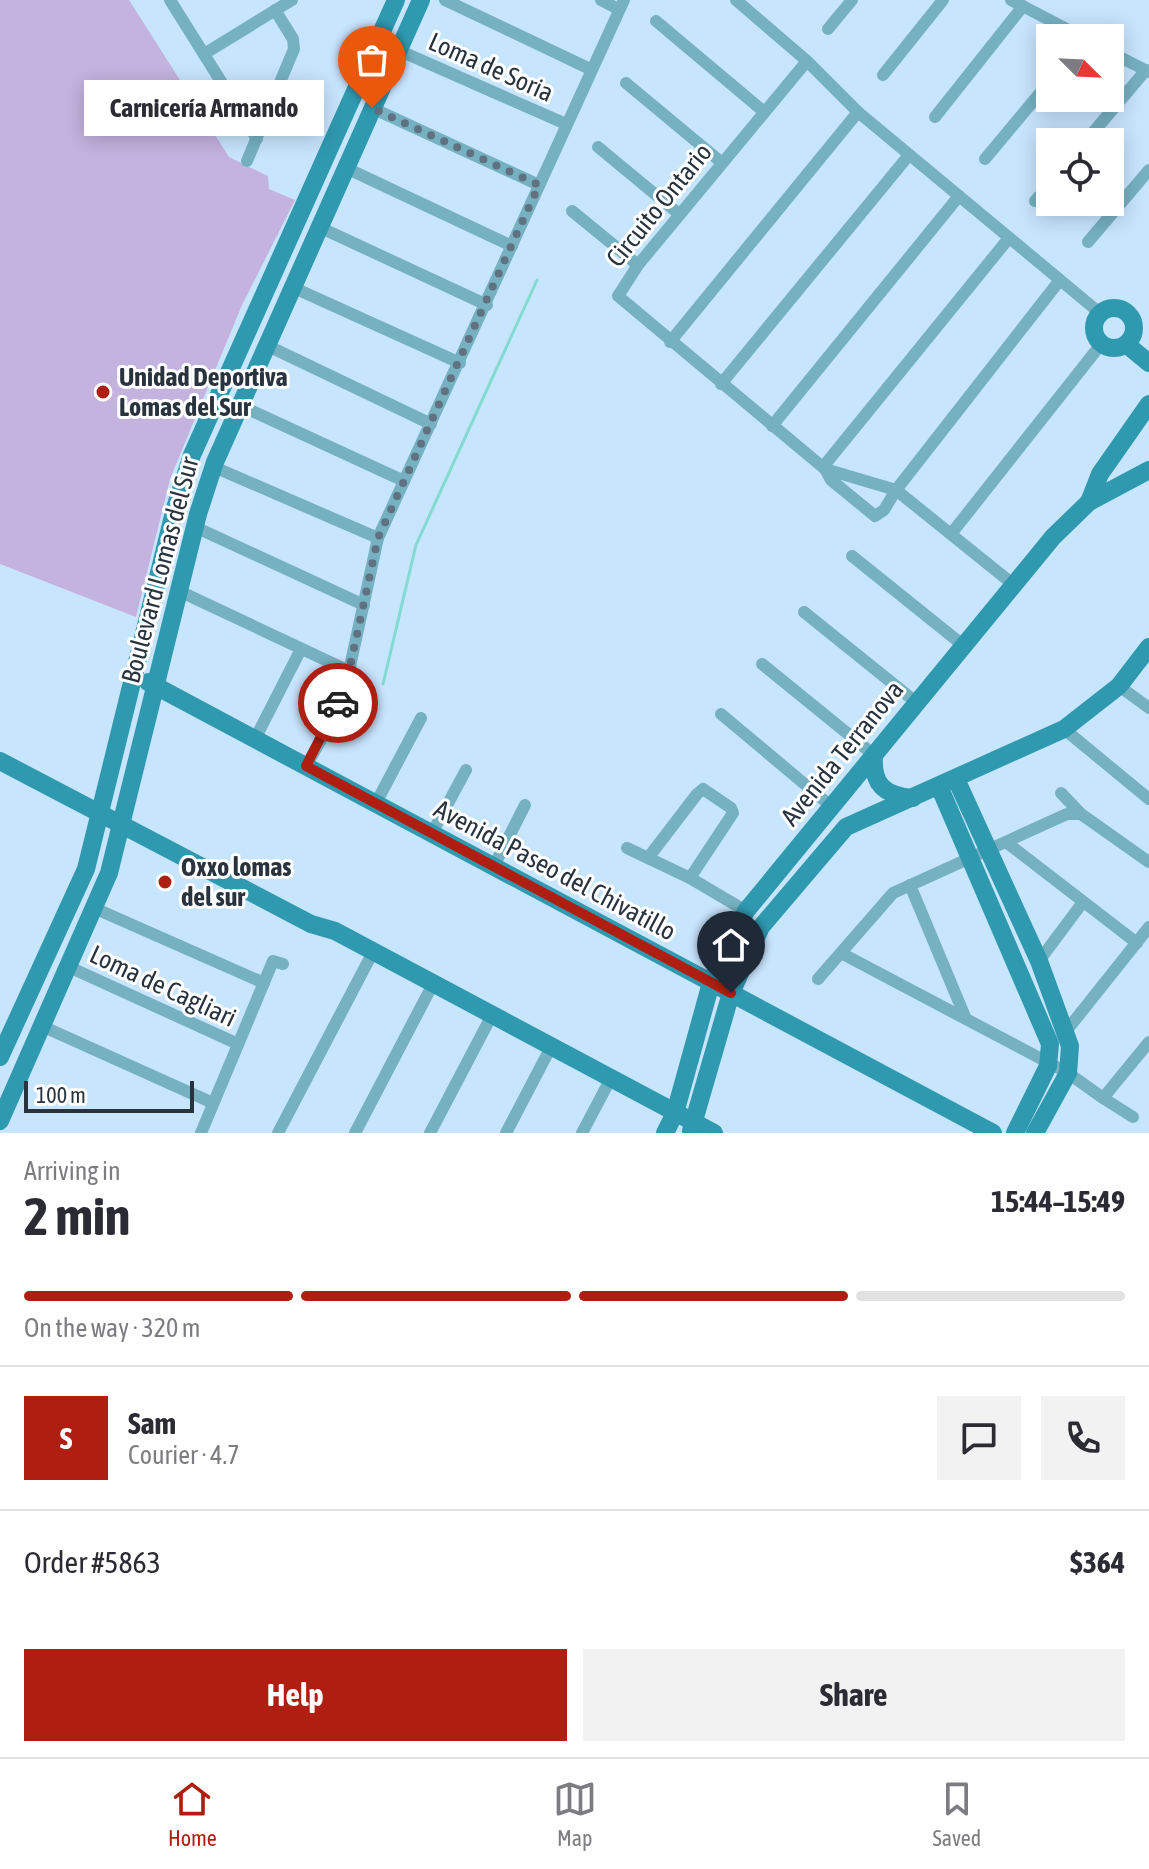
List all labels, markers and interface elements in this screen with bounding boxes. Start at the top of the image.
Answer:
north arrow [1036,24,1124,112]
map controls [1036,24,1124,216]
pin [338,26,406,108]
street label: Loma de Soria [424,26,558,108]
icon: bag [350,38,394,82]
callout: Carnicería Armando [84,80,324,136]
text: Carnicería Armando [109,93,299,123]
button: locate [1036,128,1124,216]
street label: Circuito Ontario [600,137,718,273]
place label: Unidad Deportiva Lomas del Sur [119,362,288,422]
marker: Unidad Deportiva Lomas del Sur [94,383,112,401]
street label: Boulevard Lomas del Sur [115,453,205,686]
courier [298,663,378,743]
street label: Avenida Terranova [775,675,909,831]
icon: car [316,681,360,725]
street label: Avenida Paseo del Chivatillo [429,794,681,946]
place label: Oxxo lomas del sur [181,852,292,912]
marker: Oxxo lomas del sur [156,873,174,891]
pin [697,911,765,993]
icon: home [709,923,753,967]
street label: Loma de Cagliari [85,939,241,1033]
scale bar [24,1077,194,1113]
text: 100 m [36,1082,86,1108]
text: Arriving in [24,1156,121,1186]
text: 15:44–15:49 [991,1184,1125,1218]
text: 2 min [24,1186,130,1246]
text: On the way · 320 m [24,1313,201,1343]
button: chat [937,1396,1021,1480]
button: phone [1041,1396,1125,1480]
text: Sam [128,1406,176,1440]
text: S [60,1421,72,1455]
text: Courier · 4.7 [128,1440,239,1470]
text: Order #5863 [24,1545,161,1579]
text: $364 [1070,1545,1125,1579]
button: Help [24,1649,567,1741]
button: Share [583,1649,1125,1741]
tab: Home [168,1777,217,1851]
tab: Map [553,1777,597,1851]
tab: Saved [932,1777,981,1851]

